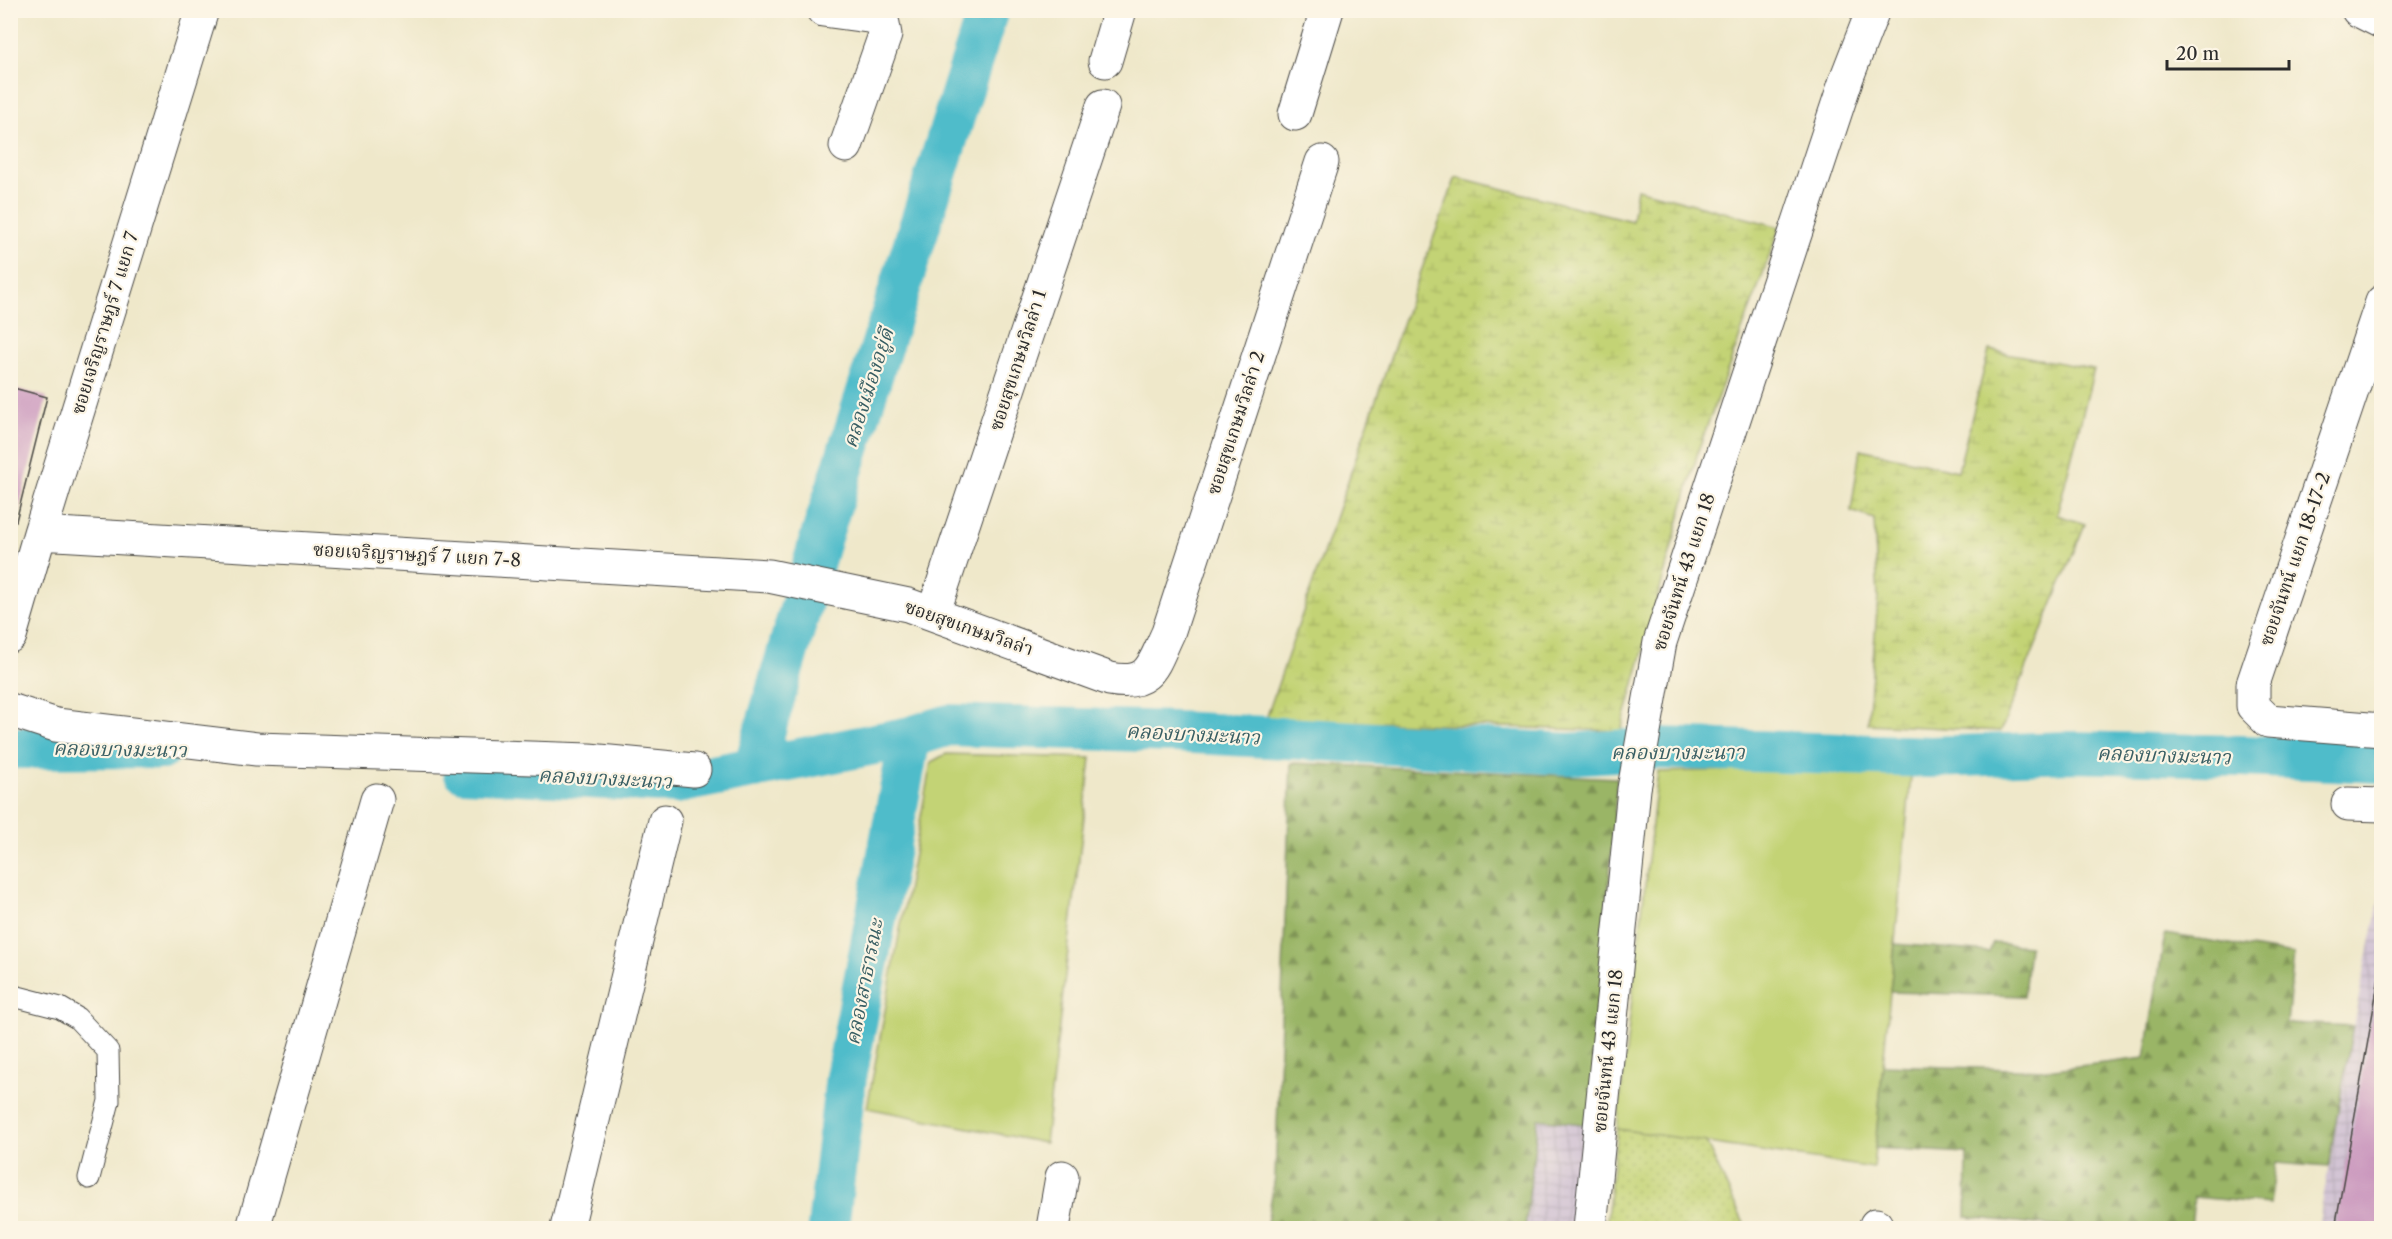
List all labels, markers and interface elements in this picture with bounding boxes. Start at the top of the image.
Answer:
scale bar [2167,33,2288,71]
text: 20 m [2176,43,2220,65]
street label: ซอยเจริญราษฎร์ 7 แยก 7 [67,229,143,417]
street label: ซอยสุขเกษมวิลล่า 1 [985,286,1052,434]
water label: คลองเมืองอยู่ดี [837,323,900,451]
street label: ซอยสุขเกษมวิลล่า 2 [1202,348,1271,498]
street label: ซอยจันทน์ แยก 18-17-2 [2255,469,2335,649]
street label: ซอยจันทน์ 43 แยก 18 [1648,490,1720,654]
street label: ซอยเจริญราษฎร์ 7 แยก 7-8 [313,539,521,571]
street label: ซอยสุขเกษมวิลล่า [902,596,1036,661]
water label: คลองบางมะนาว [1126,719,1261,750]
water label: คลองบางมะนาว [53,736,188,762]
water label: คลองบางมะนาว [1611,740,1746,764]
water label: คลองบางมะนาว [2097,741,2232,769]
water label: คลองบางมะนาว [538,763,673,794]
water label: คลองสาธารณะ [840,915,888,1047]
street label: ซอยจันทน์ 43 แยก 18 [1588,968,1628,1134]

